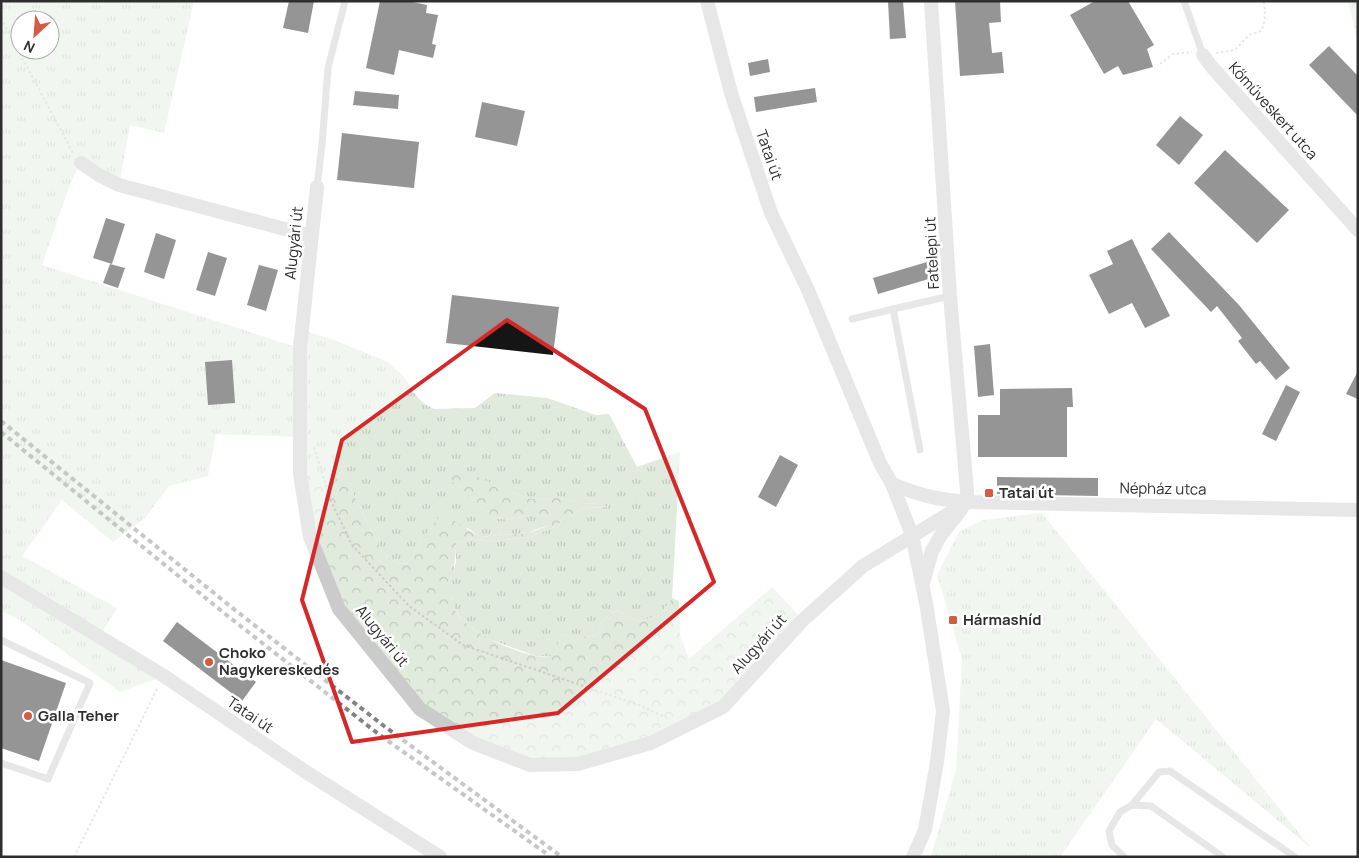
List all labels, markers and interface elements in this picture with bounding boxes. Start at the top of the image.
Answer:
north arrow [10,10,60,60]
text: N [20,36,38,58]
street label: Kőműveskert utca [1224,57,1323,164]
street label: Tatai út [751,127,788,183]
street label: Alugyári út [279,205,308,281]
street label: Fatelepi út [919,216,944,290]
street label: Népház utca [1119,477,1207,500]
place label: Tatai út [999,482,1054,503]
marker: Tatai út [983,487,995,499]
street label: Alugyári út [351,600,414,671]
street label: Alugyári út [726,609,791,678]
place label: Hármashíd [963,609,1042,630]
marker: Hármashíd [947,614,959,626]
place label: Choko Nagykereskedés [219,642,339,680]
marker: Choko Nagykereskedés [203,656,215,668]
street label: Tatai út [223,691,278,738]
place label: Galla Teher [38,705,119,726]
marker: Galla Teher [22,710,34,722]

